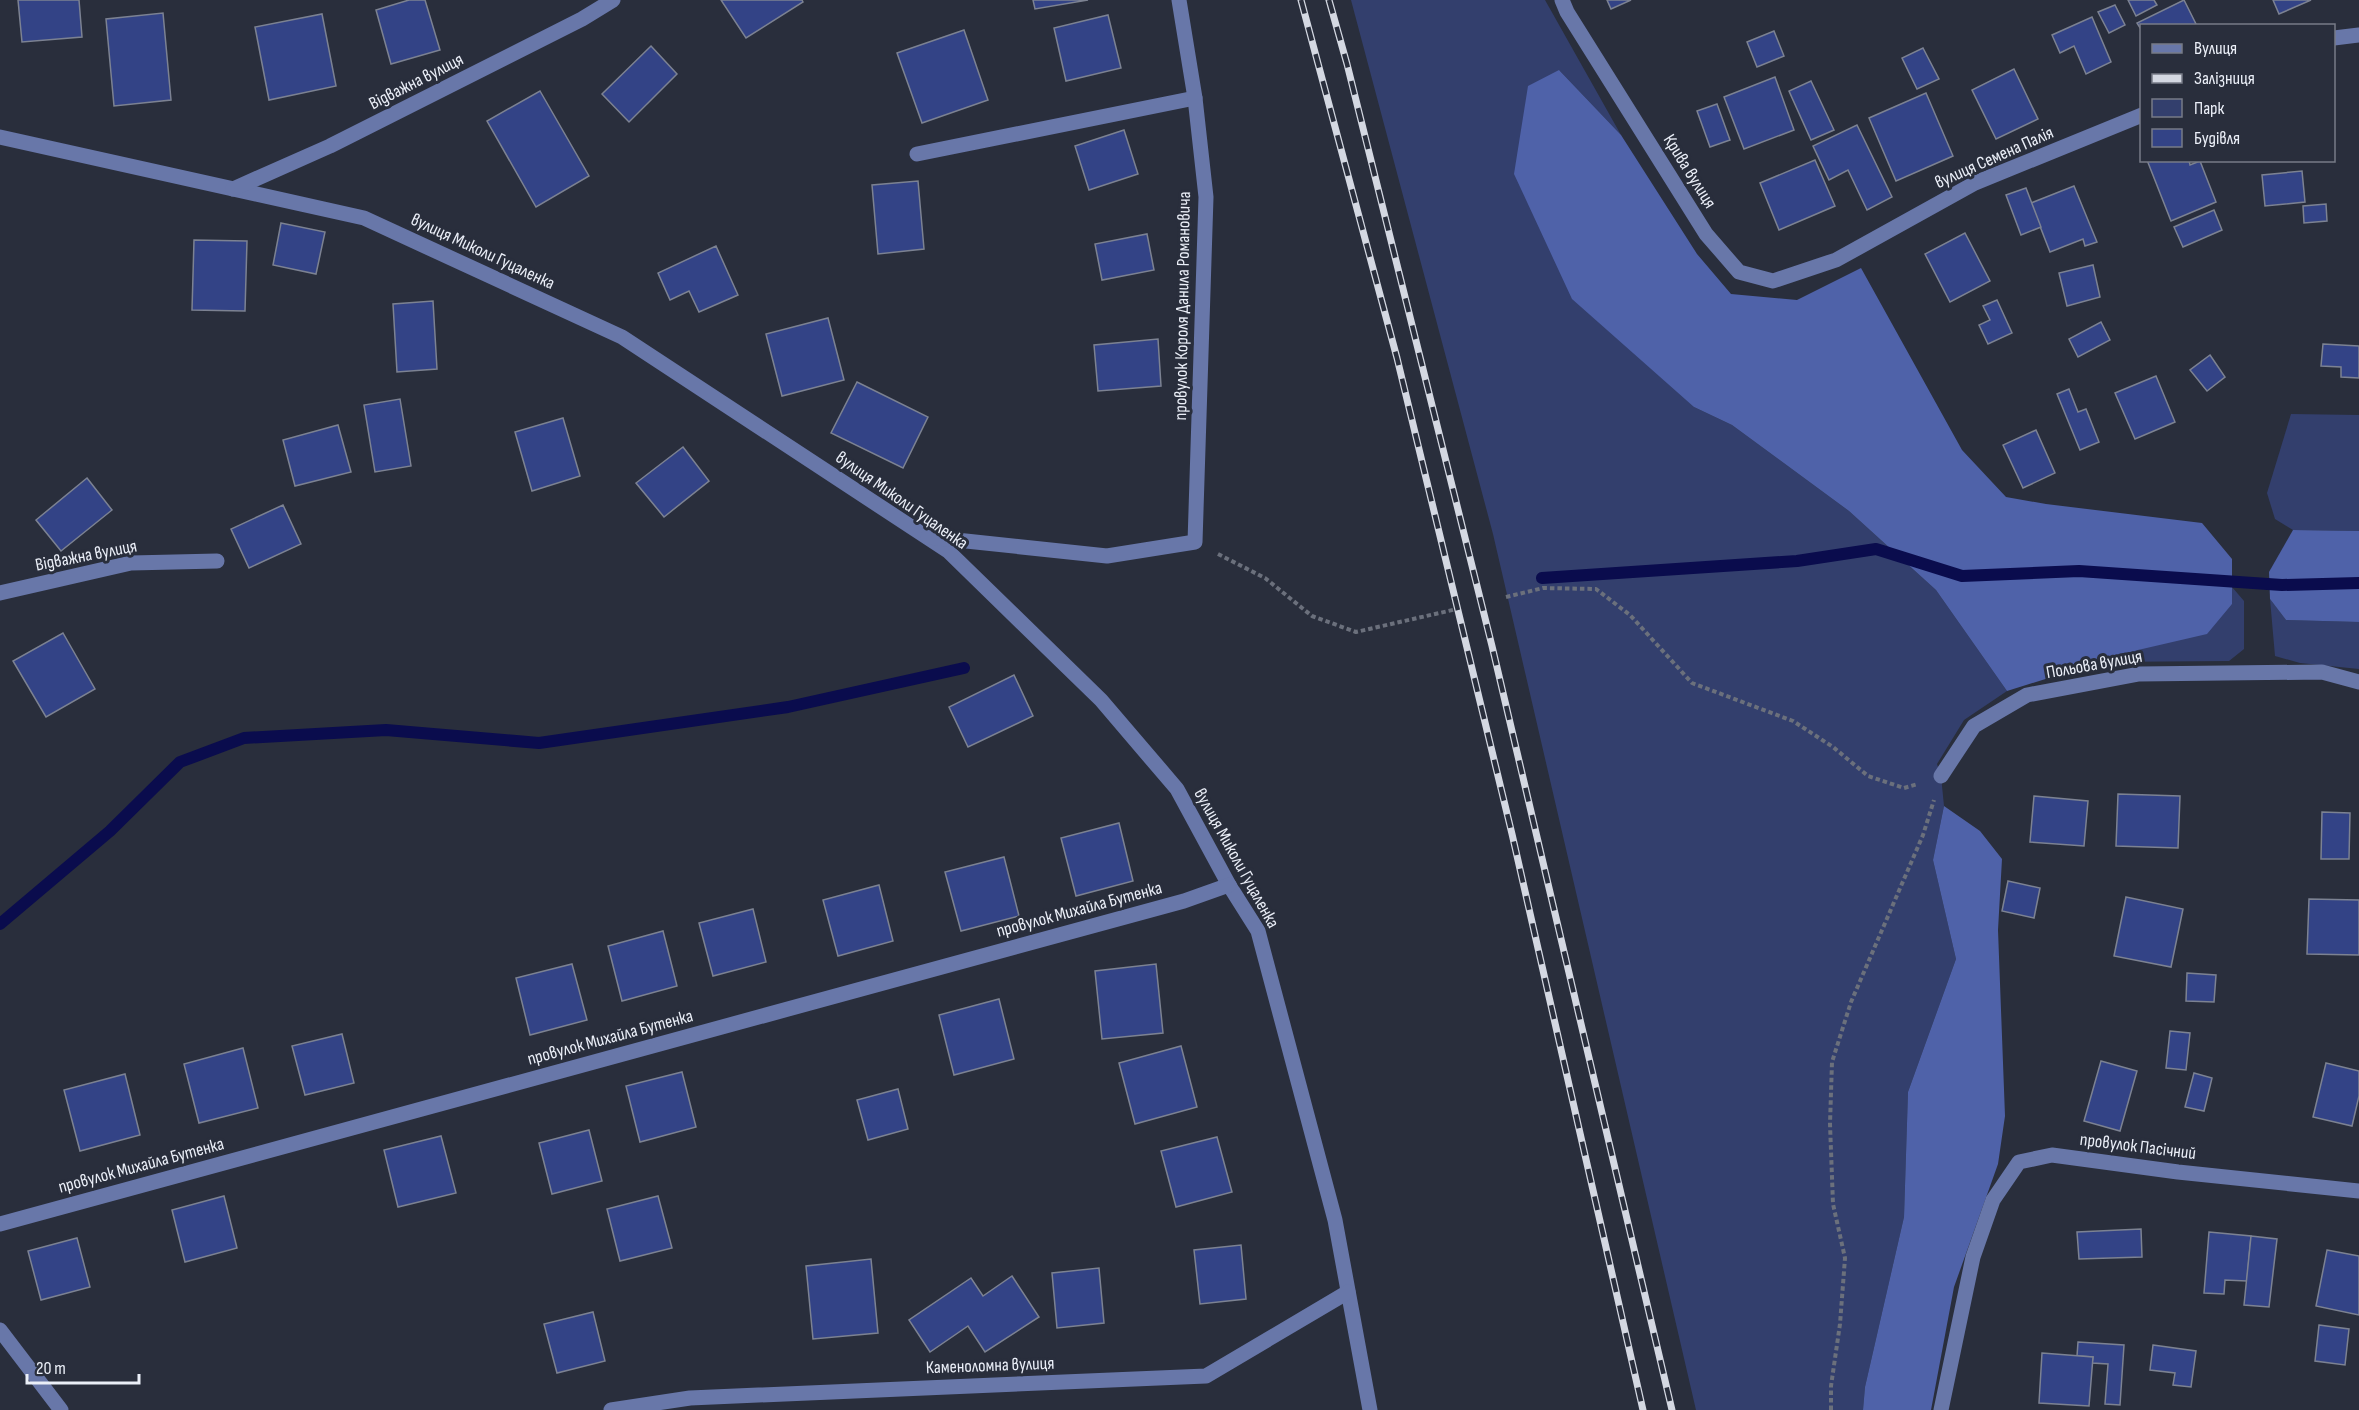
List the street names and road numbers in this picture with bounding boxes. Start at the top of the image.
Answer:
street label: Відважна вулиця [366,49,467,114]
street label: вулиця Семена Палія [1932,122,2057,193]
street label: Крива вулиця [1659,130,1720,212]
street label: провулок Короля Данила Романовича [1170,191,1195,421]
street label: вулиця Миколи Гуцаленка [408,209,558,294]
street label: вулиця Миколи Гуцаленка [832,447,972,554]
street label: Відважна вулиця [34,535,139,576]
street label: Польова вулиця [2044,646,2144,683]
street label: вулиця Миколи Гуцаленка [1189,785,1284,932]
street label: провулок Михайла Бутенка [994,877,1164,942]
street label: провулок Михайла Бутенка [525,1005,695,1070]
street label: провулок Пасічний [2079,1129,2197,1164]
street label: провулок Михайла Бутенка [56,1133,226,1198]
street label: Каменоломна вулиця [925,1353,1055,1378]

